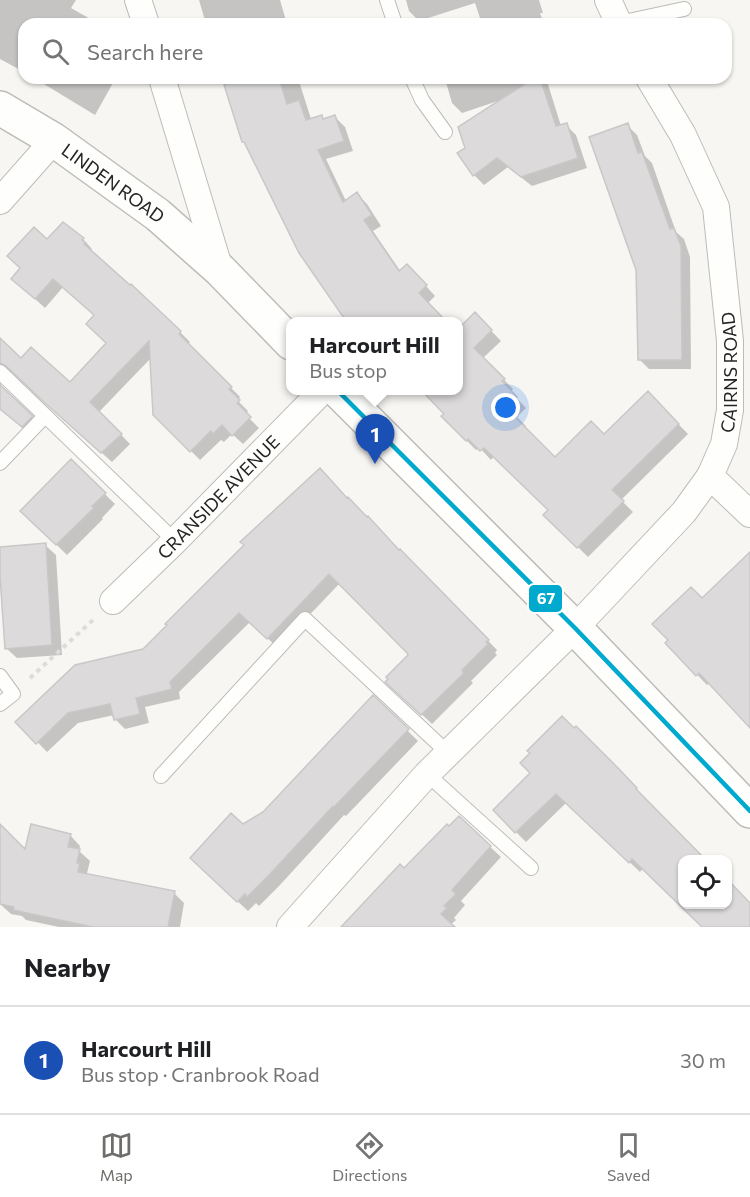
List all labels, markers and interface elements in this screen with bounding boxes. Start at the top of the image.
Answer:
search box [18,18,732,84]
icon: search [39,35,72,68]
text: Search here [87,38,203,65]
street label: LINDEN ROAD [58,138,169,227]
street label: CAIRNS ROAD [715,311,741,434]
popup [286,317,463,395]
text: Harcourt Hill [309,331,440,358]
text: Bus stop [309,358,387,382]
your location [491,393,520,422]
pin: 1 [356,414,394,464]
street label: CRANSIDE AVENUE [152,430,284,563]
line badge: 67 [528,584,563,613]
text: 67 [537,588,555,607]
map controls [678,855,732,909]
button: locate [678,855,732,909]
text: Nearby [24,951,111,982]
text: Harcourt Hill [81,1035,211,1062]
text: 1 [39,1048,48,1072]
text: 30 m [680,1048,726,1072]
text: Bus stop · Cranbrook Road [81,1062,319,1086]
tab: Map [100,1129,133,1184]
tab: Directions [332,1129,407,1184]
tab: Saved [607,1129,650,1184]

